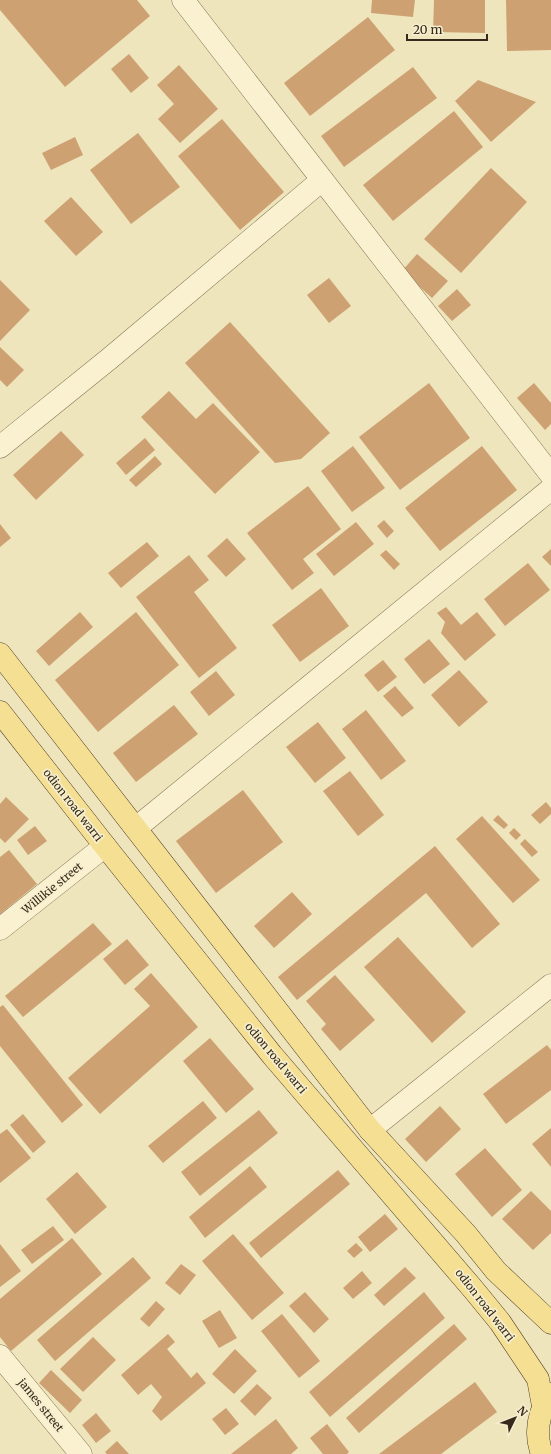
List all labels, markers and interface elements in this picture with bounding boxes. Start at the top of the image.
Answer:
scale bar [407,16,487,42]
text: 20 m [413,22,442,37]
street label: odion road warri [40,766,106,844]
street label: Willikie street [18,859,86,917]
street label: odion road warri [242,1020,310,1097]
street label: odion road warri [452,1266,518,1344]
street label: james street [15,1375,67,1435]
north arrow [495,1398,535,1438]
text: N [514,1403,531,1419]

